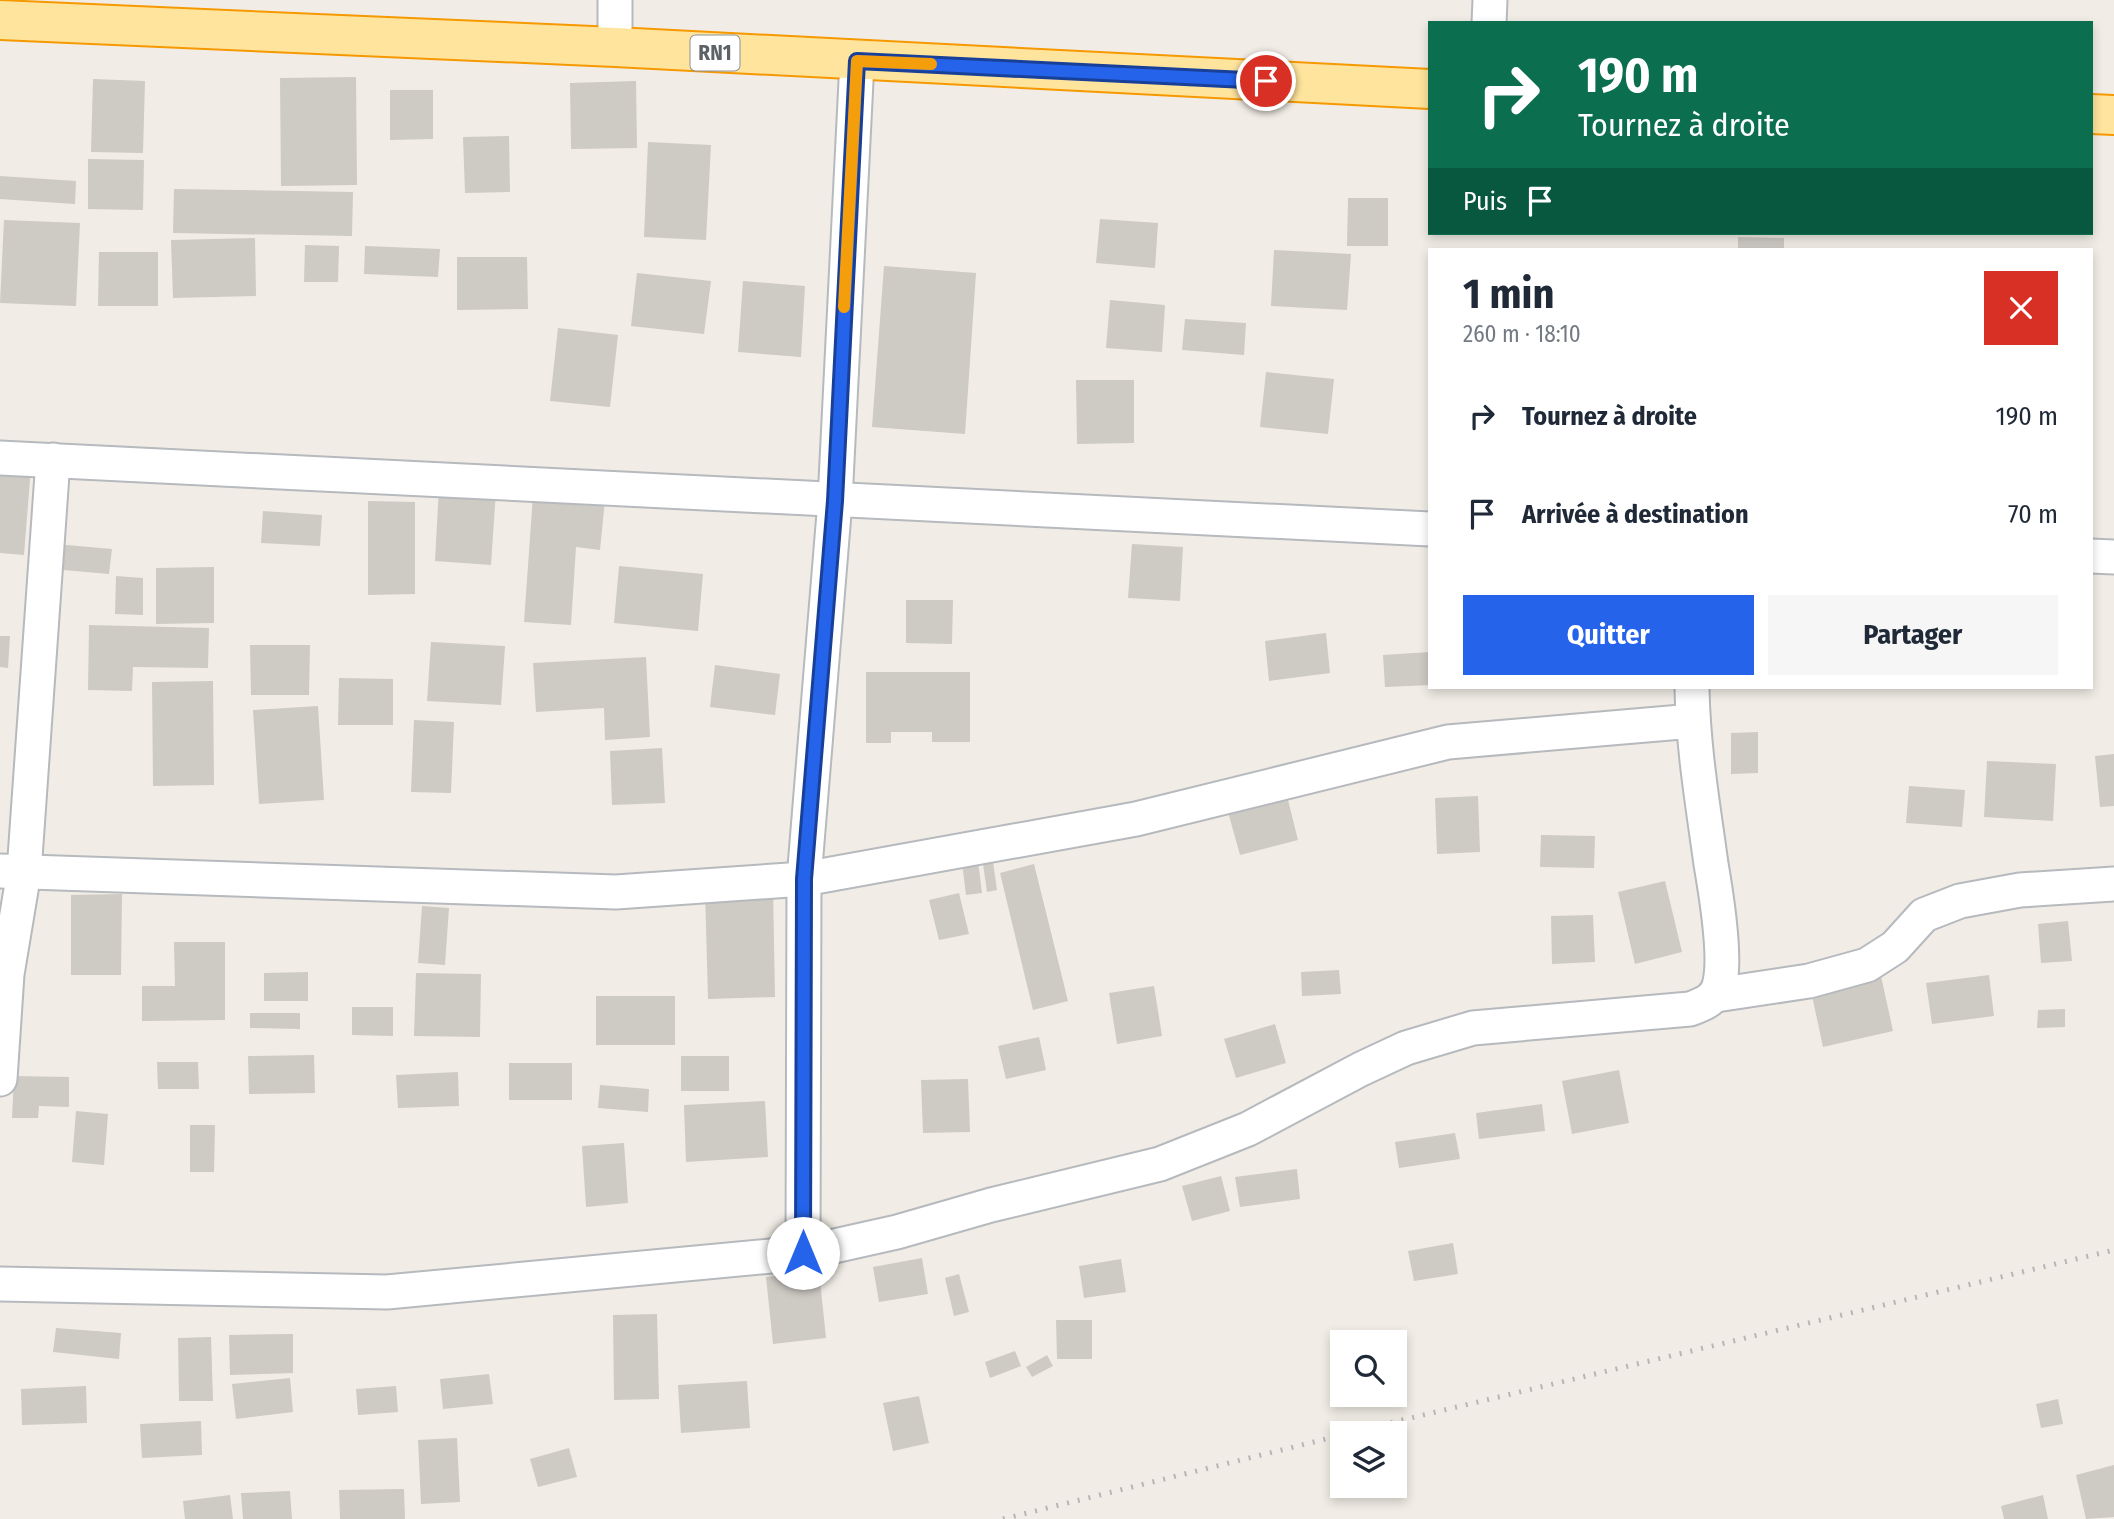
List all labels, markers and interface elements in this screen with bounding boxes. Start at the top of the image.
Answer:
road number: RN1 [690,36,740,70]
text: 190 m [1578,46,1698,105]
icon: right [1463,49,1554,140]
pin [1236,51,1296,111]
icon: arrive [1247,62,1285,100]
text: Tournez à droite [1578,106,1790,144]
icon: arrive [1521,182,1559,220]
text: Puis [1463,186,1507,217]
text: 1 min [1463,269,1554,319]
button: close [1984,271,2058,345]
text: 260 m · 18:10 [1463,320,1581,348]
icon: right [1463,397,1501,435]
text: Tournez à droite [1522,401,1697,432]
text: 190 m [1996,401,2058,432]
icon: arrive [1463,495,1501,533]
text: Arrivée à destination [1522,499,1749,530]
text: 70 m [2008,499,2058,530]
button: Quitter [1463,595,1754,675]
button: Partager [1768,595,2058,675]
position arrow [766,1216,840,1290]
map controls [1330,1330,1407,1498]
button: search [1330,1330,1407,1407]
button: layers [1330,1421,1407,1498]

